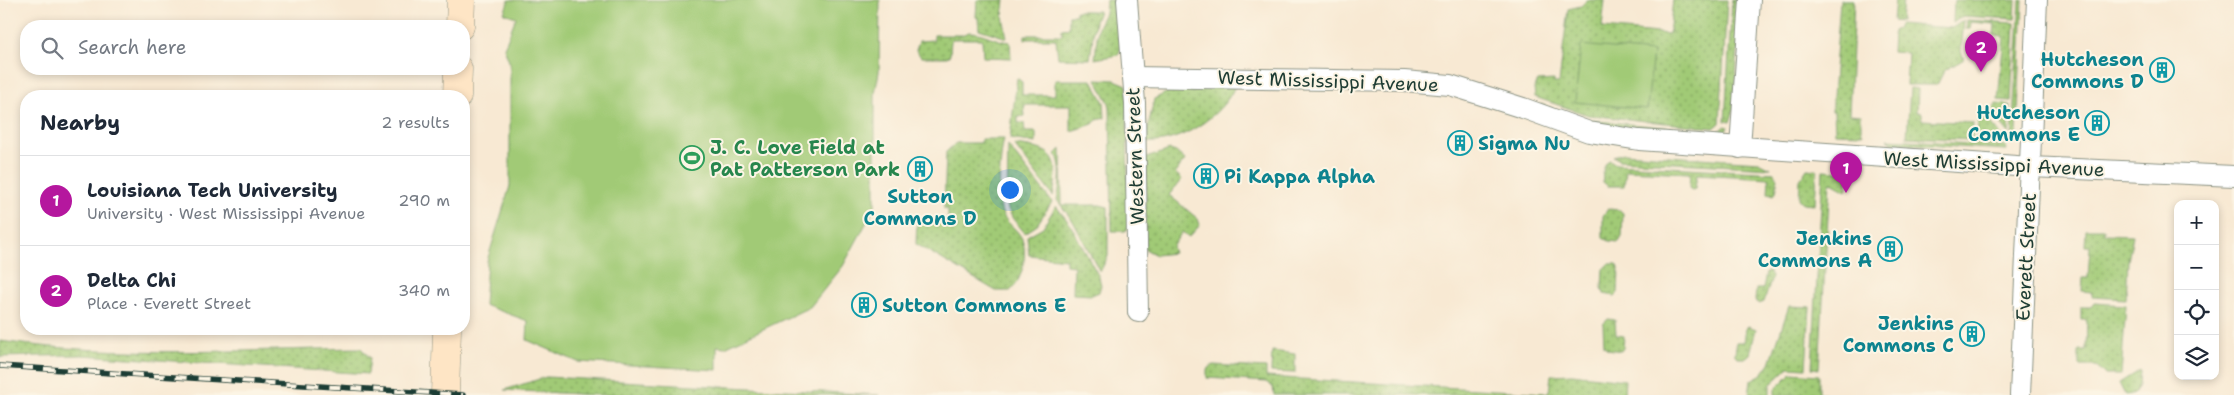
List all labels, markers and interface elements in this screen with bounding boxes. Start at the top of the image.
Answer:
search box [20,20,470,75]
pin: 2 [1965,31,1997,72]
icon: search [38,34,66,62]
text: Search here [78,35,187,60]
place label: Hutcheson Commons D [2031,47,2144,94]
building icon: Hutcheson Commons D [2149,57,2175,83]
street label: West Mississippi Avenue [1217,65,1439,97]
street label: Western Street [1120,87,1150,225]
place label: Hutcheson Commons E [1968,100,2080,147]
text: Nearby [40,109,120,137]
building icon: Hutcheson Commons E [2084,110,2110,136]
text: 2 results [381,112,450,133]
building icon: Sigma Nu [1447,130,1473,156]
place label: Sigma Nu [1478,131,1571,156]
place label: J. C. Love Field at Pat Patterson Park [710,135,900,182]
sports icon: J. C. Love Field at Pat Patterson Park [679,145,705,171]
street label: West Mississippi Avenue [1883,146,2105,182]
pin: 1 [1830,152,1862,193]
building icon: Sutton Commons D [907,156,933,182]
building icon: Pi Kappa Alpha [1193,163,1219,189]
place label: Pi Kappa Alpha [1224,164,1375,189]
your location [997,177,1023,203]
text: Louisiana Tech University [87,178,338,203]
place label: Sutton Commons D [863,184,977,231]
text: 1 [52,190,60,211]
text: 290 m [398,190,450,211]
street label: Everett Street [2010,192,2042,322]
map controls [2174,200,2219,380]
button: + [2174,200,2219,245]
text: University · West Mississippi Avenue [87,203,365,224]
place label: Jenkins Commons A [1758,226,1872,273]
building icon: Jenkins Commons A [1877,236,1903,262]
button: − [2174,245,2219,290]
text: Delta Chi [87,268,176,293]
text: 2 [50,280,62,301]
text: 340 m [398,280,450,301]
button: locate [2174,290,2219,335]
building icon: Sutton Commons E [851,292,877,318]
text: Place · Everett Street [87,293,251,314]
place label: Sutton Commons E [882,293,1066,318]
place label: Jenkins Commons C [1843,311,1954,358]
building icon: Jenkins Commons C [1959,321,1985,347]
button: layers [2174,335,2219,380]

